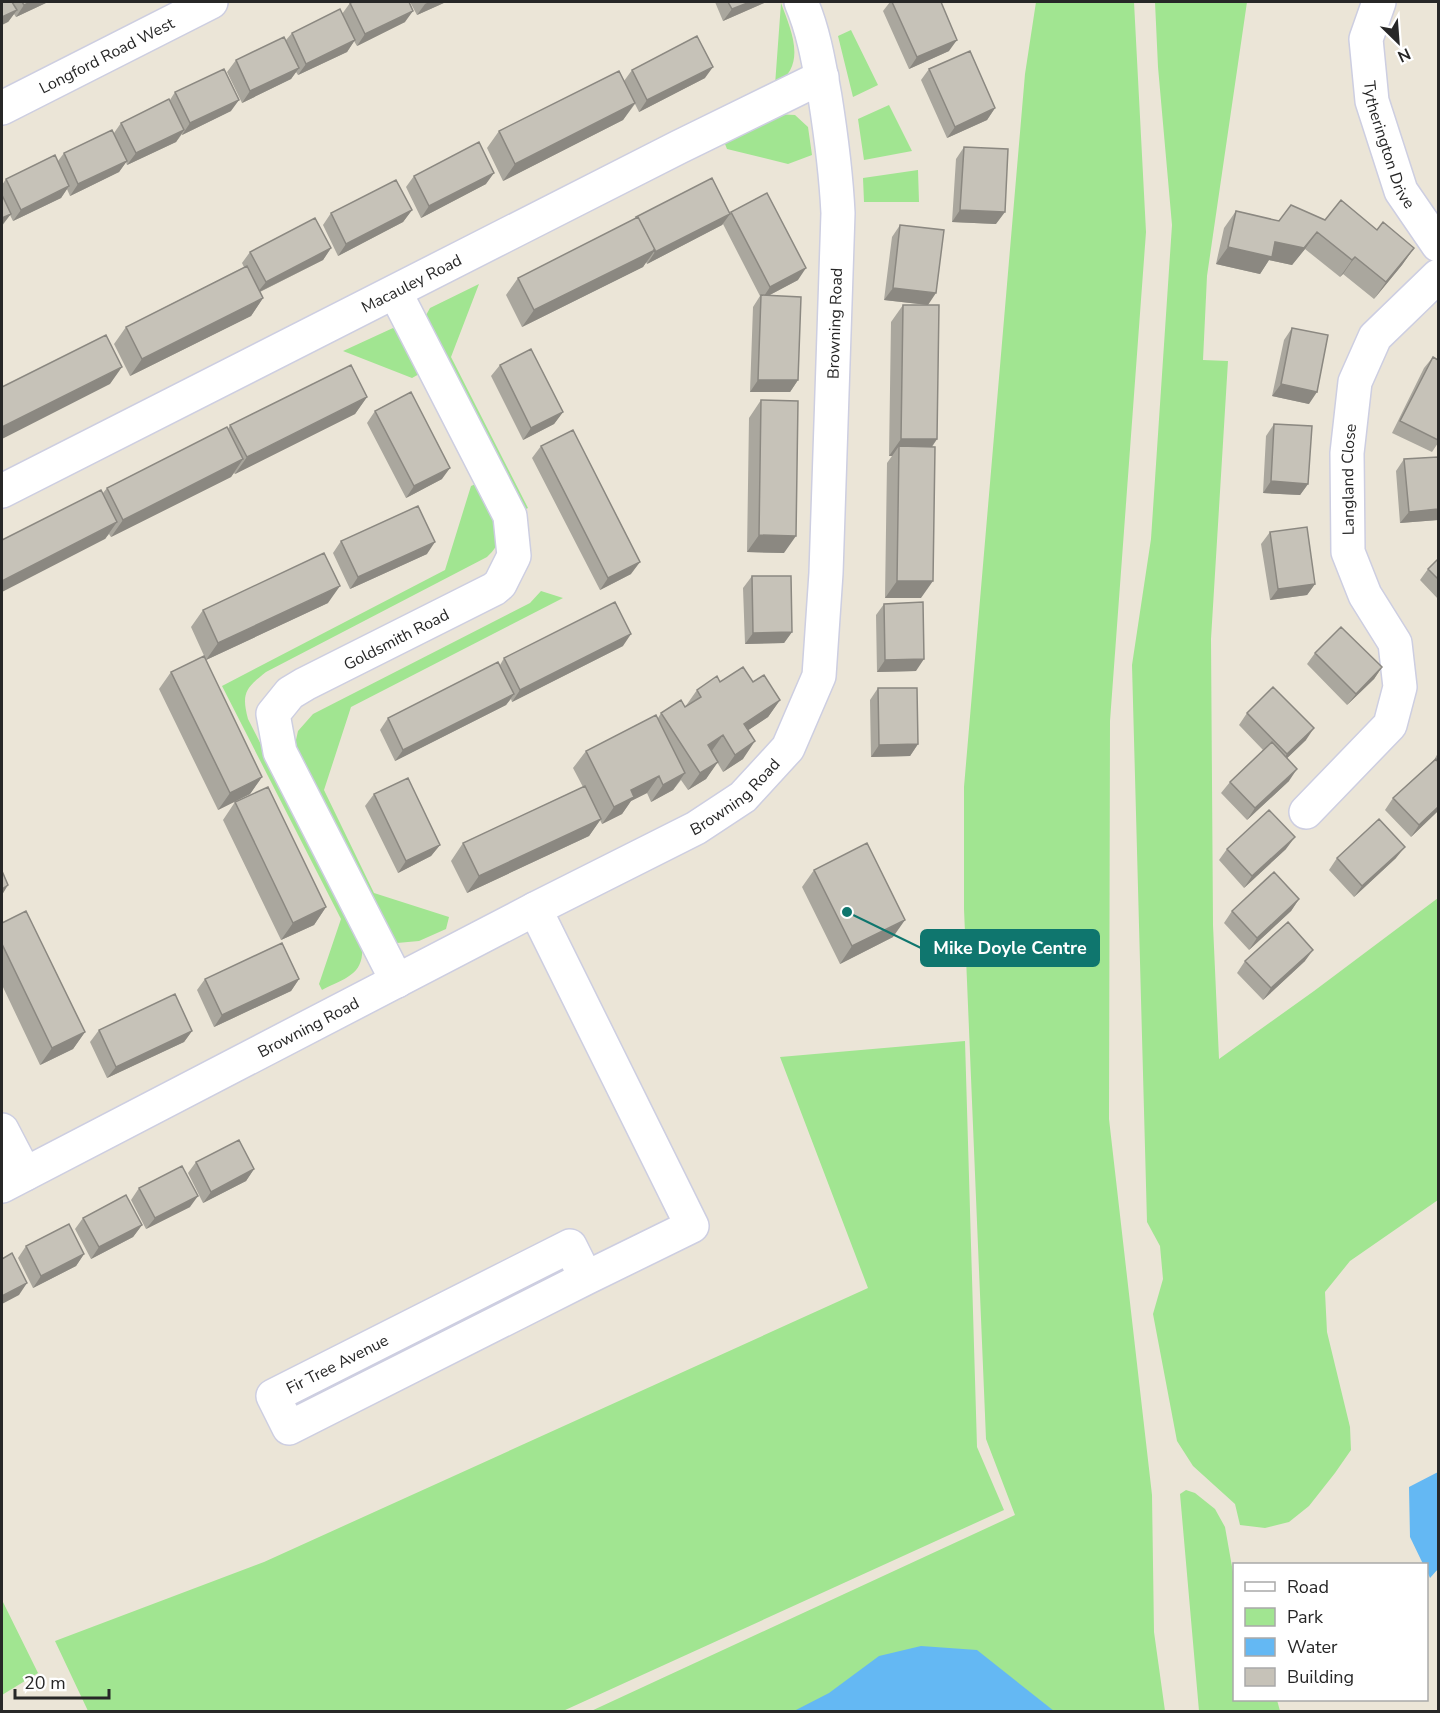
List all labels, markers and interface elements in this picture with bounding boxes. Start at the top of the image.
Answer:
street label: Longford Road West [35,12,179,99]
north arrow [1368,12,1428,72]
text: N [1394,42,1414,67]
street label: Tytherington Drive [1358,80,1420,213]
street label: Macauley Road [358,249,466,319]
street label: Browning Road [822,268,848,380]
street label: Langland Close [1337,422,1362,535]
street label: Goldsmith Road [340,604,453,676]
street label: Browning Road [686,754,785,841]
callout: Mike Doyle Centre [921,930,1099,966]
text: Mike Doyle Centre [933,936,1087,960]
street label: Browning Road [254,992,363,1063]
street label: Fir Tree Avenue [282,1330,392,1400]
legend [1233,1563,1428,1701]
text: Road [1287,1575,1329,1599]
text: Park [1287,1605,1324,1629]
text: Water [1287,1635,1338,1659]
scale bar [15,1662,110,1700]
text: Building [1287,1665,1354,1689]
text: 20 m [24,1671,66,1695]

